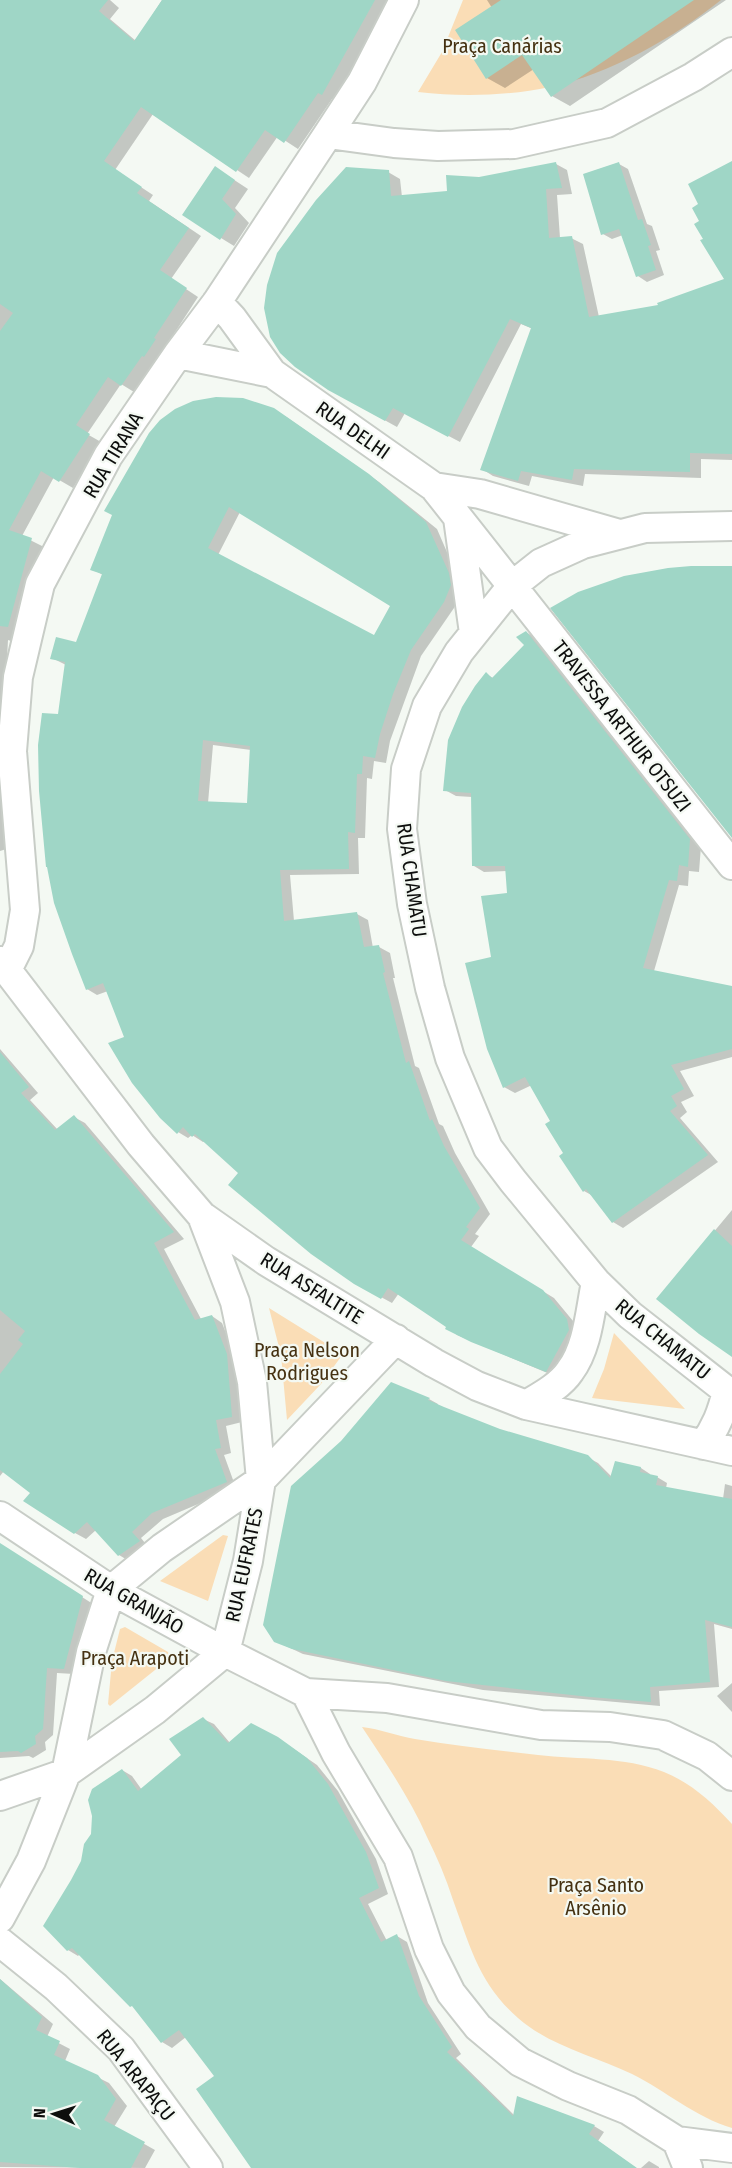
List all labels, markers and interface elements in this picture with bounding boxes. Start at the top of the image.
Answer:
park label: Praça Canárias [442,34,562,58]
street label: RUA DELHI [311,396,395,464]
street label: RUA TIRANA [78,407,148,502]
street label: TRAVESSA ARTHUR OTSUZI [548,635,696,817]
street label: RUA CHAMATU [392,821,432,939]
street label: RUA ASFALTITE [256,1247,368,1329]
street label: RUA CHAMATU [611,1293,715,1385]
park label: Praça Nelson Rodrigues [254,1338,360,1385]
street label: RUA EUFRATES [220,1506,268,1624]
street label: RUA GRANJÃO [80,1563,188,1639]
park label: Praça Arapoti [81,1646,189,1670]
park label: Praça Santo Arsênio [548,1873,644,1920]
street label: RUA ARAPAÇU [91,2024,180,2126]
north arrow [24,2084,84,2144]
text: N [30,2108,49,2119]

